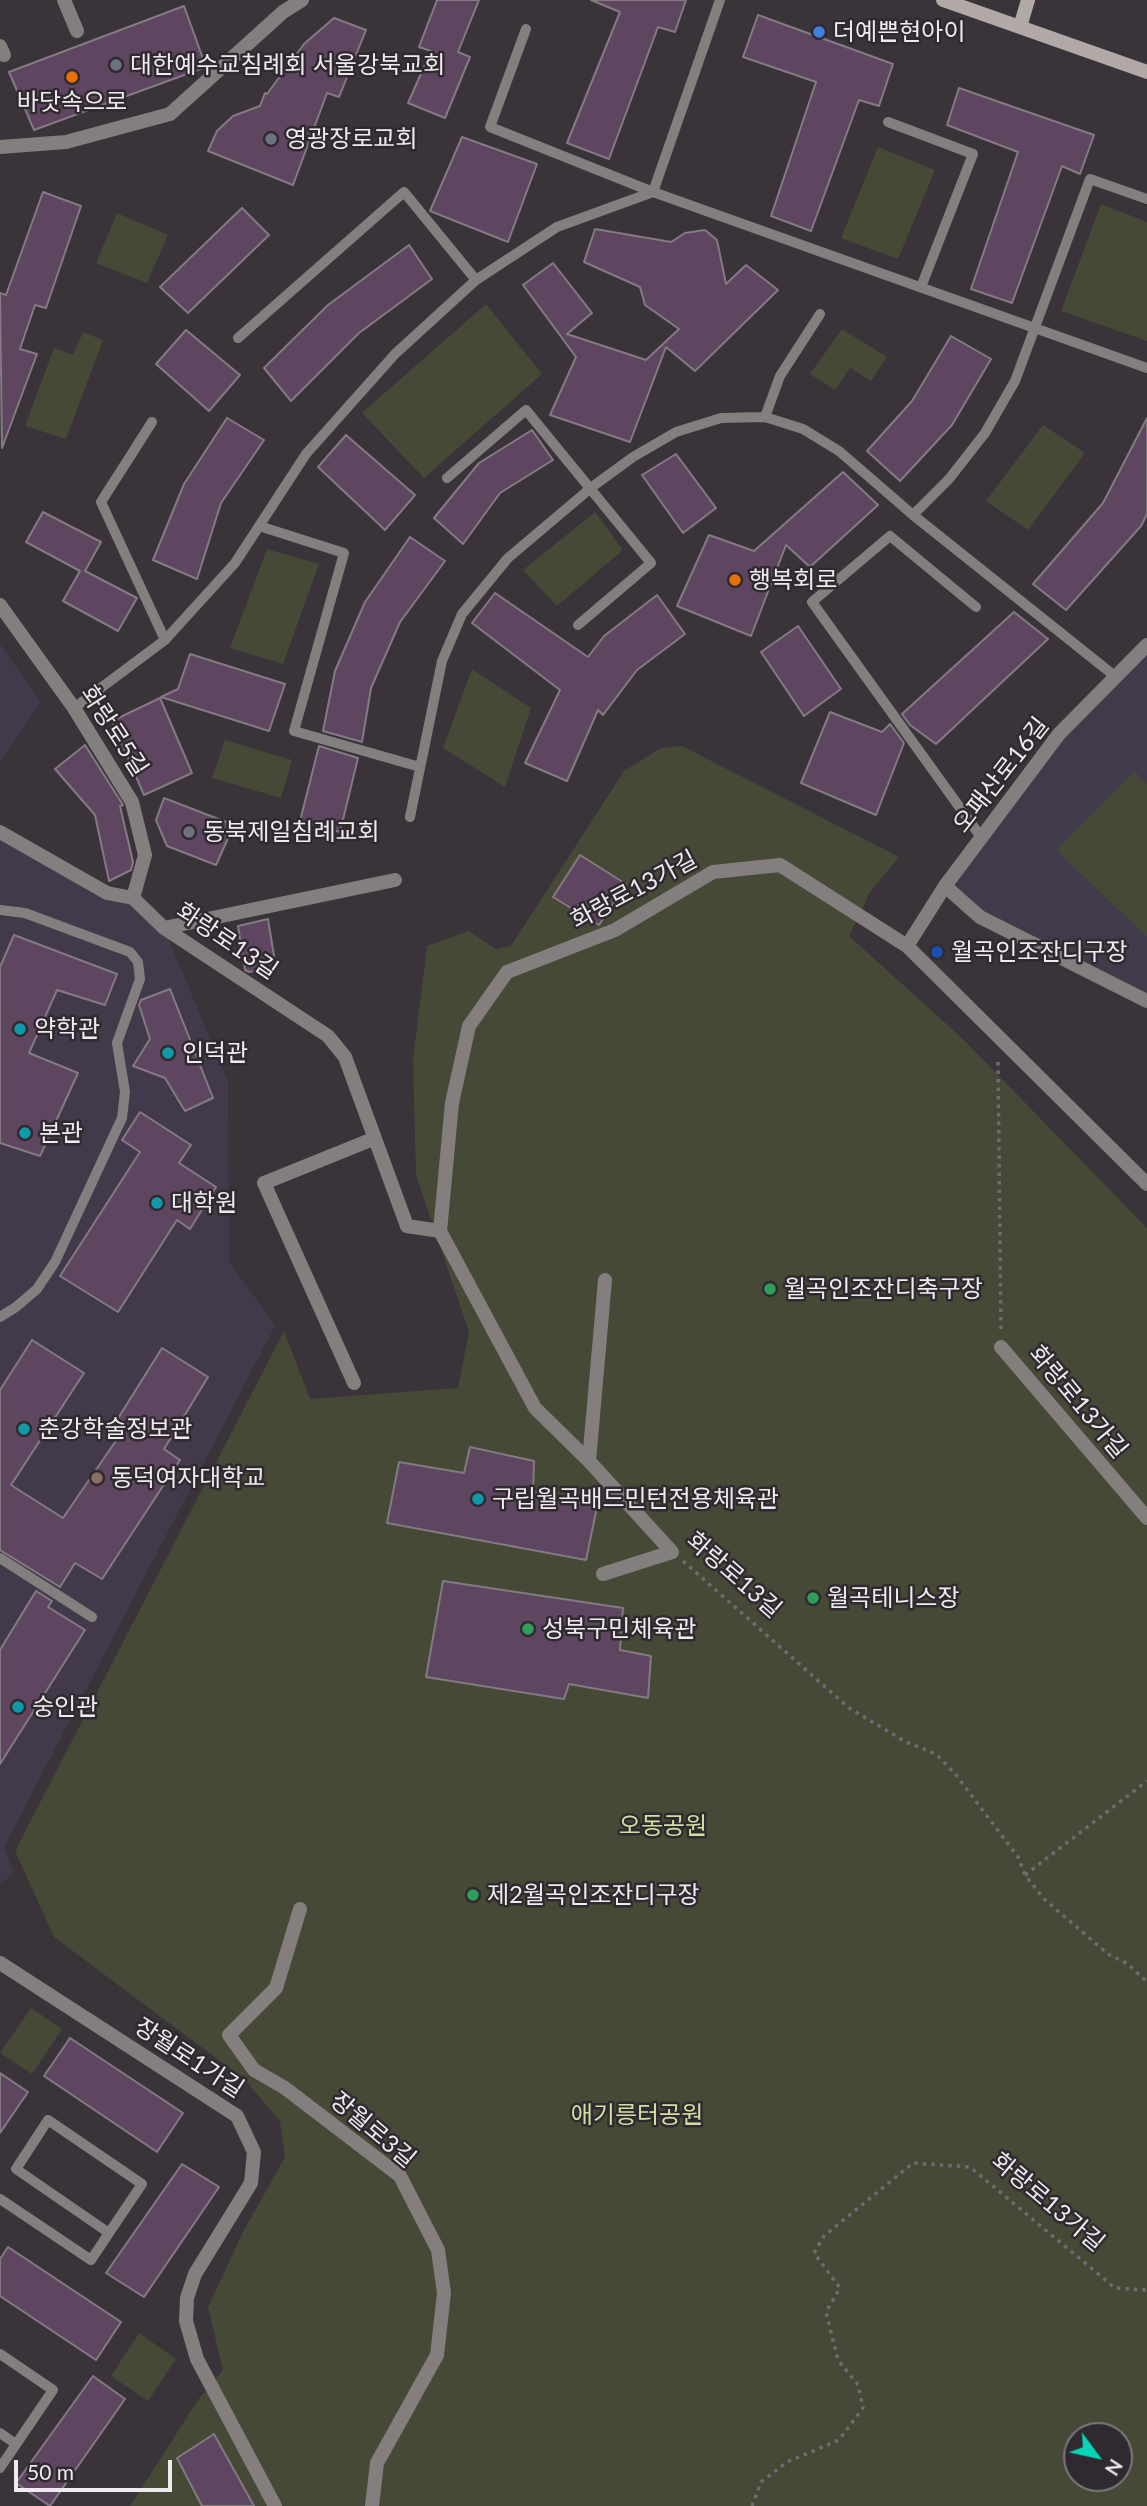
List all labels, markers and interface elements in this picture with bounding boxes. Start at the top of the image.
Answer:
place label: 더예쁜현아이 [833,18,965,46]
marker: 더예쁜현아이 [811,24,827,40]
place label: 대한예수교침례회 서울강북교회 [130,51,445,79]
marker: 대한예수교침례회 서울강북교회 [108,57,124,73]
marker: 바닷속으로 [64,69,80,85]
place label: 바닷속으로 [17,88,127,116]
place label: 영광장로교회 [285,125,417,153]
marker: 영광장로교회 [263,131,279,147]
place label: 행복회로 [749,566,837,594]
marker: 행복회로 [727,572,743,588]
street label: 화랑로5길 [74,680,154,782]
street label: 오패산로16길 [947,712,1055,838]
place label: 동북제일침례교회 [203,818,380,846]
marker: 동북제일침례교회 [181,824,197,840]
street label: 화랑로13가길 [566,845,702,935]
street label: 화랑로13길 [171,897,283,985]
place label: 월곡인조잔디구장 [951,938,1128,966]
marker: 월곡인조잔디구장 [929,944,945,960]
place label: 약학관 [34,1015,100,1043]
marker: 약학관 [12,1021,28,1037]
place label: 인덕관 [182,1039,248,1067]
marker: 인덕관 [160,1045,176,1061]
place label: 본관 [39,1119,83,1147]
marker: 본관 [17,1125,33,1141]
place label: 대학원 [171,1189,237,1217]
marker: 대학원 [149,1195,165,1211]
place label: 월곡인조잔디축구장 [784,1275,983,1303]
marker: 월곡인조잔디축구장 [762,1281,778,1297]
street label: 화랑로13가길 [1023,1340,1133,1464]
place label: 춘강학술정보관 [38,1415,193,1443]
marker: 춘강학술정보관 [16,1421,32,1437]
place label: 동덕여자대학교 [111,1464,266,1492]
marker: 동덕여자대학교 [89,1470,105,1486]
place label: 구립월곡배드민턴전용체육관 [492,1485,779,1513]
marker: 구립월곡배드민턴전용체육관 [470,1491,486,1507]
street label: 화랑로13길 [681,1526,787,1624]
place label: 월곡테니스장 [827,1584,959,1612]
marker: 월곡테니스장 [805,1590,821,1606]
place label: 성북구민체육관 [542,1615,697,1643]
marker: 성북구민체육관 [520,1621,536,1637]
place label: 숭인관 [32,1693,98,1721]
marker: 숭인관 [10,1699,26,1715]
park label: 오동공원 [619,1812,707,1840]
place label: 제2월곡인조잔디구장 [487,1881,700,1909]
marker: 제2월곡인조잔디구장 [465,1887,481,1903]
street label: 장월로1가길 [129,2012,249,2104]
street label: 장월로3길 [325,2086,421,2174]
park label: 애기릉터공원 [571,2101,703,2129]
street label: 화랑로13가길 [986,2147,1110,2257]
north arrow [1063,2422,1133,2492]
scale bar [18,2446,175,2490]
text: N [1101,2455,1128,2480]
text: 50 m [27,2459,74,2484]

